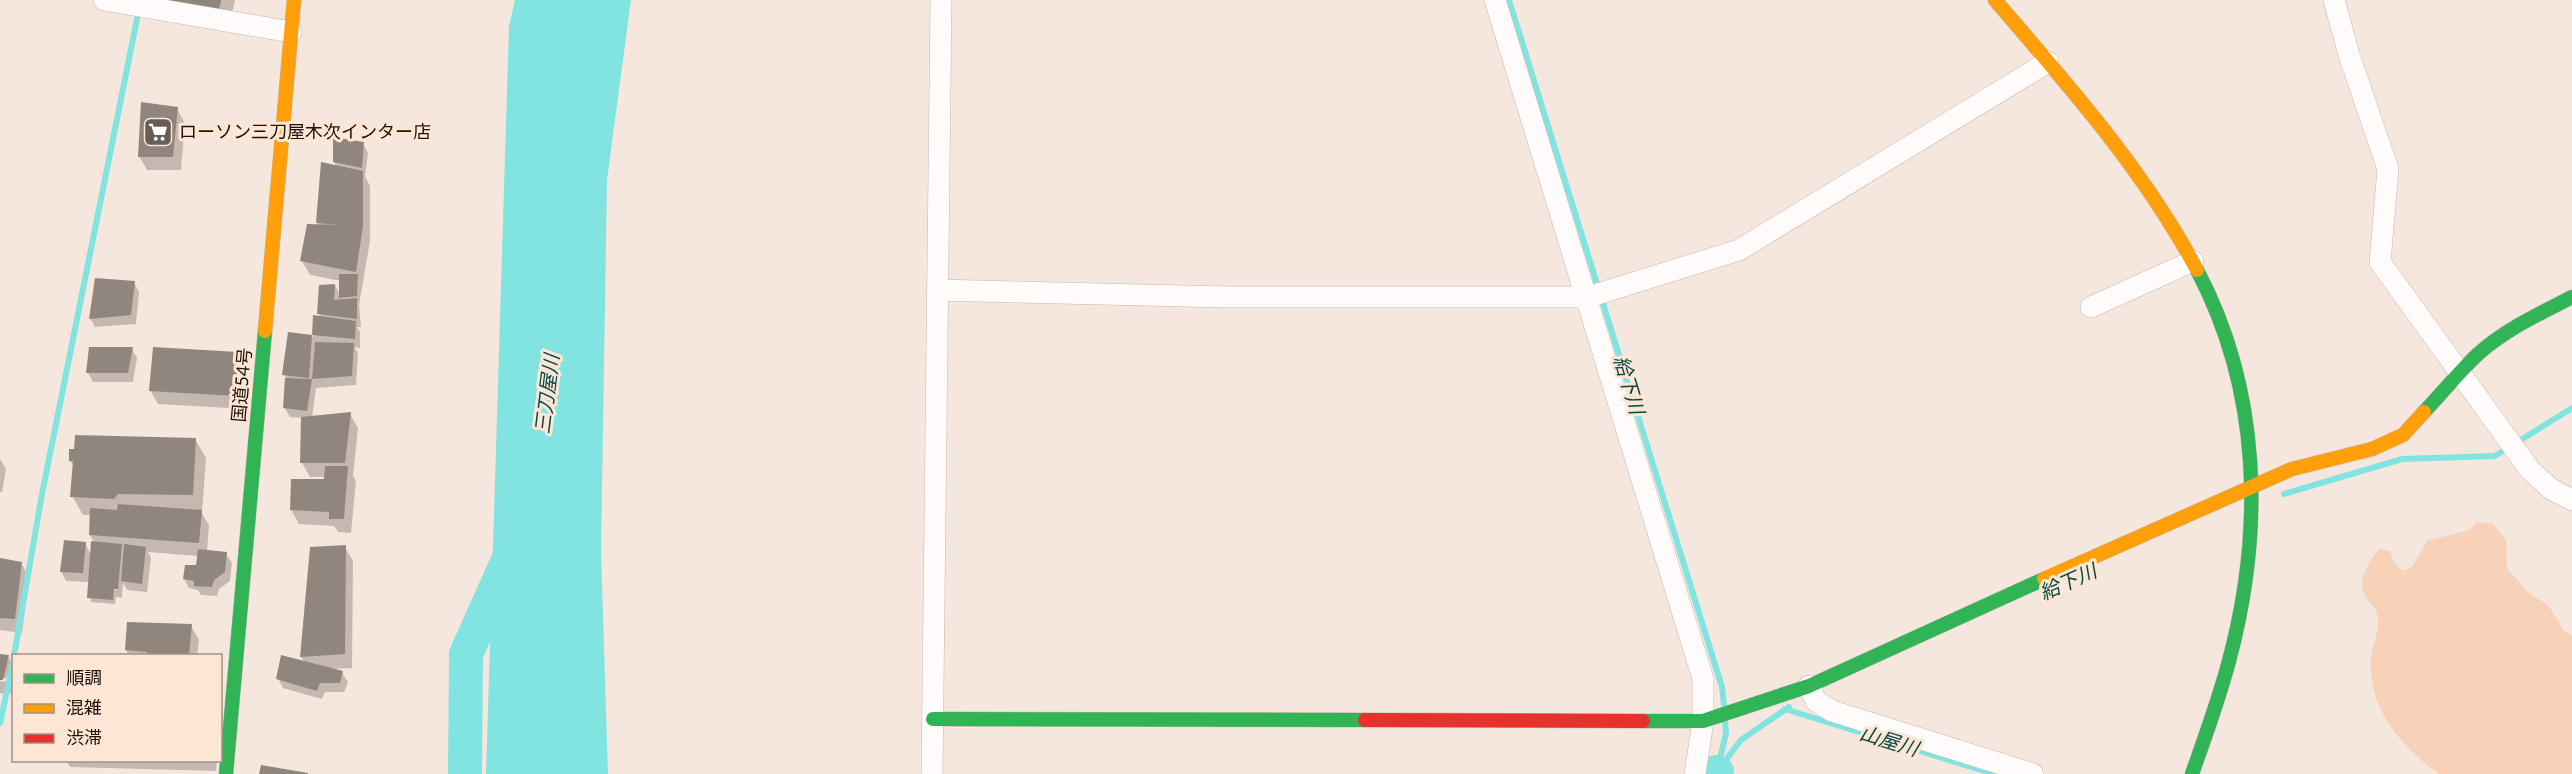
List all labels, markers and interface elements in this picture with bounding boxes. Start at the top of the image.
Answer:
supermarket icon: ローソン三刀屋木次インター店 [142,116,174,148]
place label: ローソン三刀屋木次インター店 [179,120,431,142]
street label: 国道54号 [227,347,255,423]
water label: 三刀屋川 [529,351,563,435]
water label: 給下川 [1610,353,1651,419]
water label: 給下川 [2035,557,2102,604]
legend [12,654,222,762]
text: 順調 [66,666,102,688]
text: 混雑 [66,696,102,718]
water label: 山屋川 [1857,720,1923,761]
text: 渋滞 [66,726,102,748]

